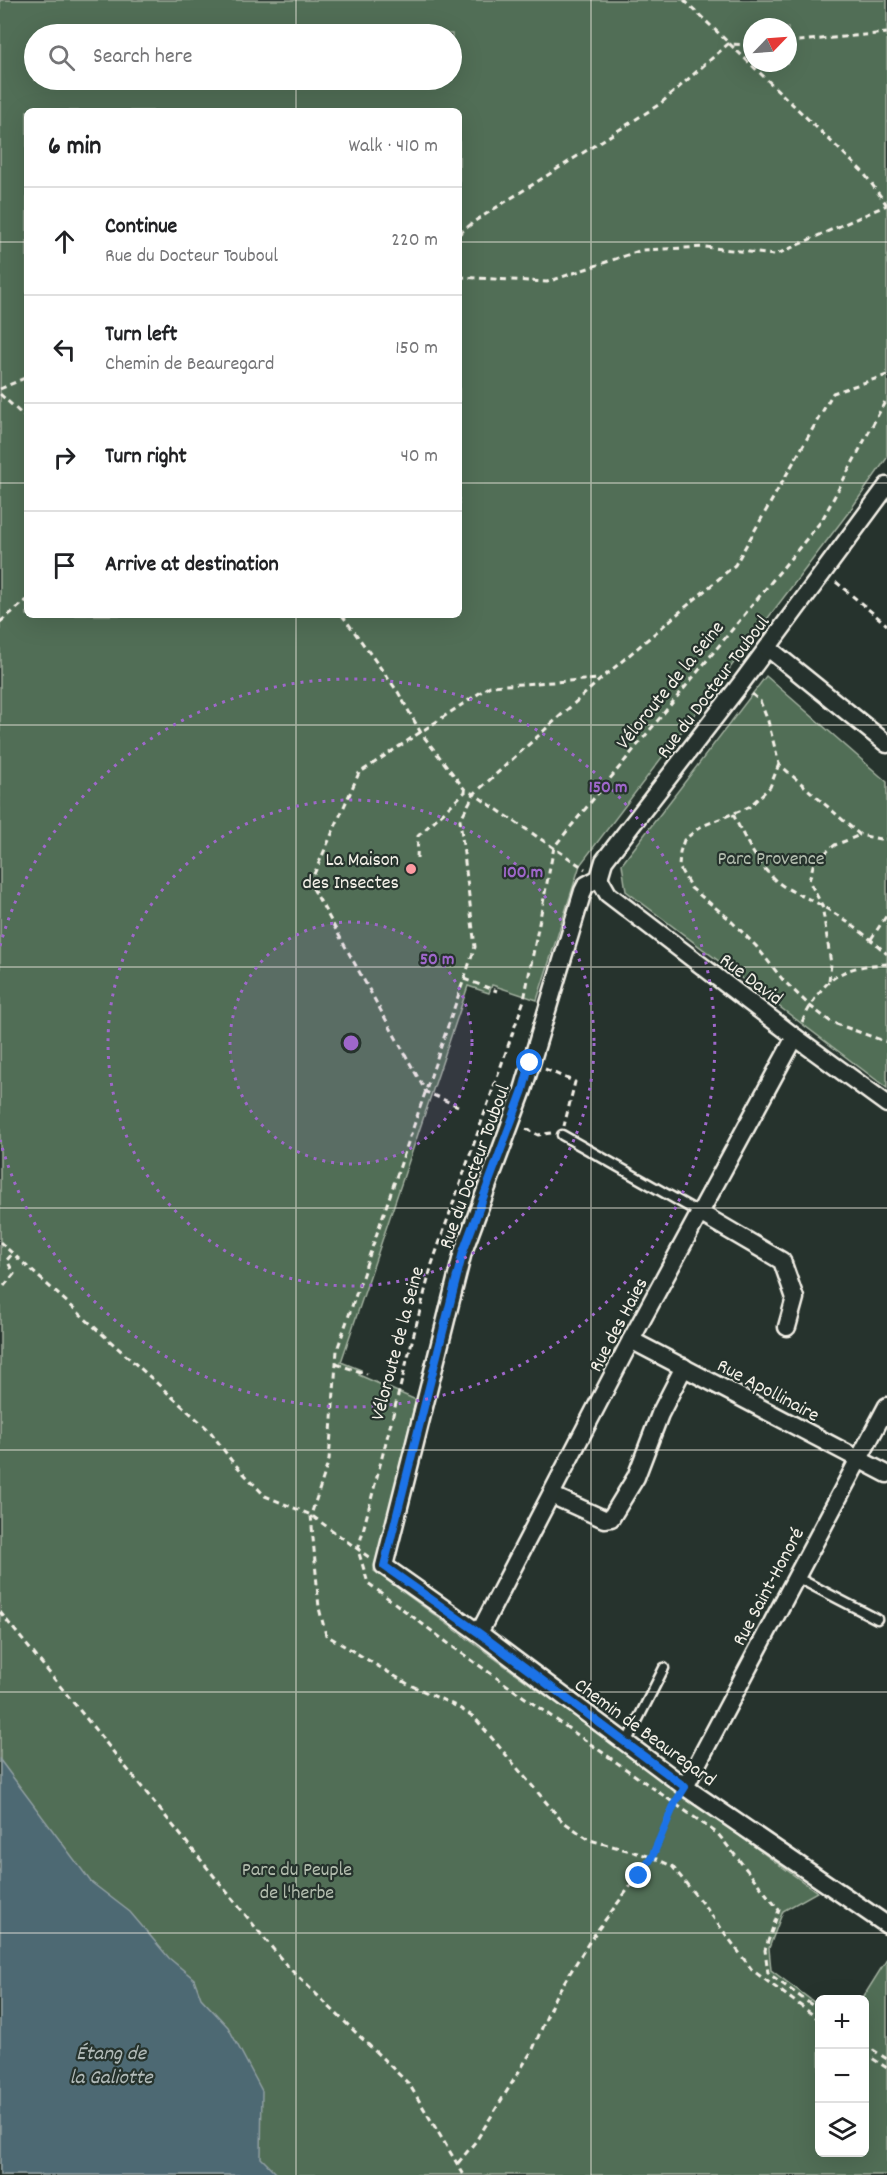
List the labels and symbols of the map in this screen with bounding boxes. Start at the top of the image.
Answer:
north arrow [743,18,797,72]
street label: Rue du Docteur Touboul [651,610,778,765]
street label: Véloroute de la Seine [611,615,732,756]
text: 150 m [589,776,627,801]
park label: Parc Provence [717,846,825,874]
place label: La Maison des Insectes [303,847,399,898]
text: 100 m [503,861,543,886]
marker: La Maison des Insectes [404,862,418,876]
street label: Rue David [713,947,788,1013]
text: 50 m [420,948,454,973]
centre of rings [341,1033,361,1053]
route start [516,1049,542,1075]
street label: Rue du Docteur Touboul [433,1081,519,1253]
street label: Véloroute de la Seine [365,1263,433,1424]
street label: Rue des Haies [583,1273,656,1378]
street label: Rue Apollinaire [711,1353,824,1431]
street label: Rue Saint-Honoré [727,1523,813,1652]
street label: Chemin de Beauregard [568,1672,721,1794]
park label: Parc du Peuple de l'herbe [242,1857,352,1908]
route end [625,1862,651,1888]
water label: Étang de la Galiotte [69,2040,154,2094]

